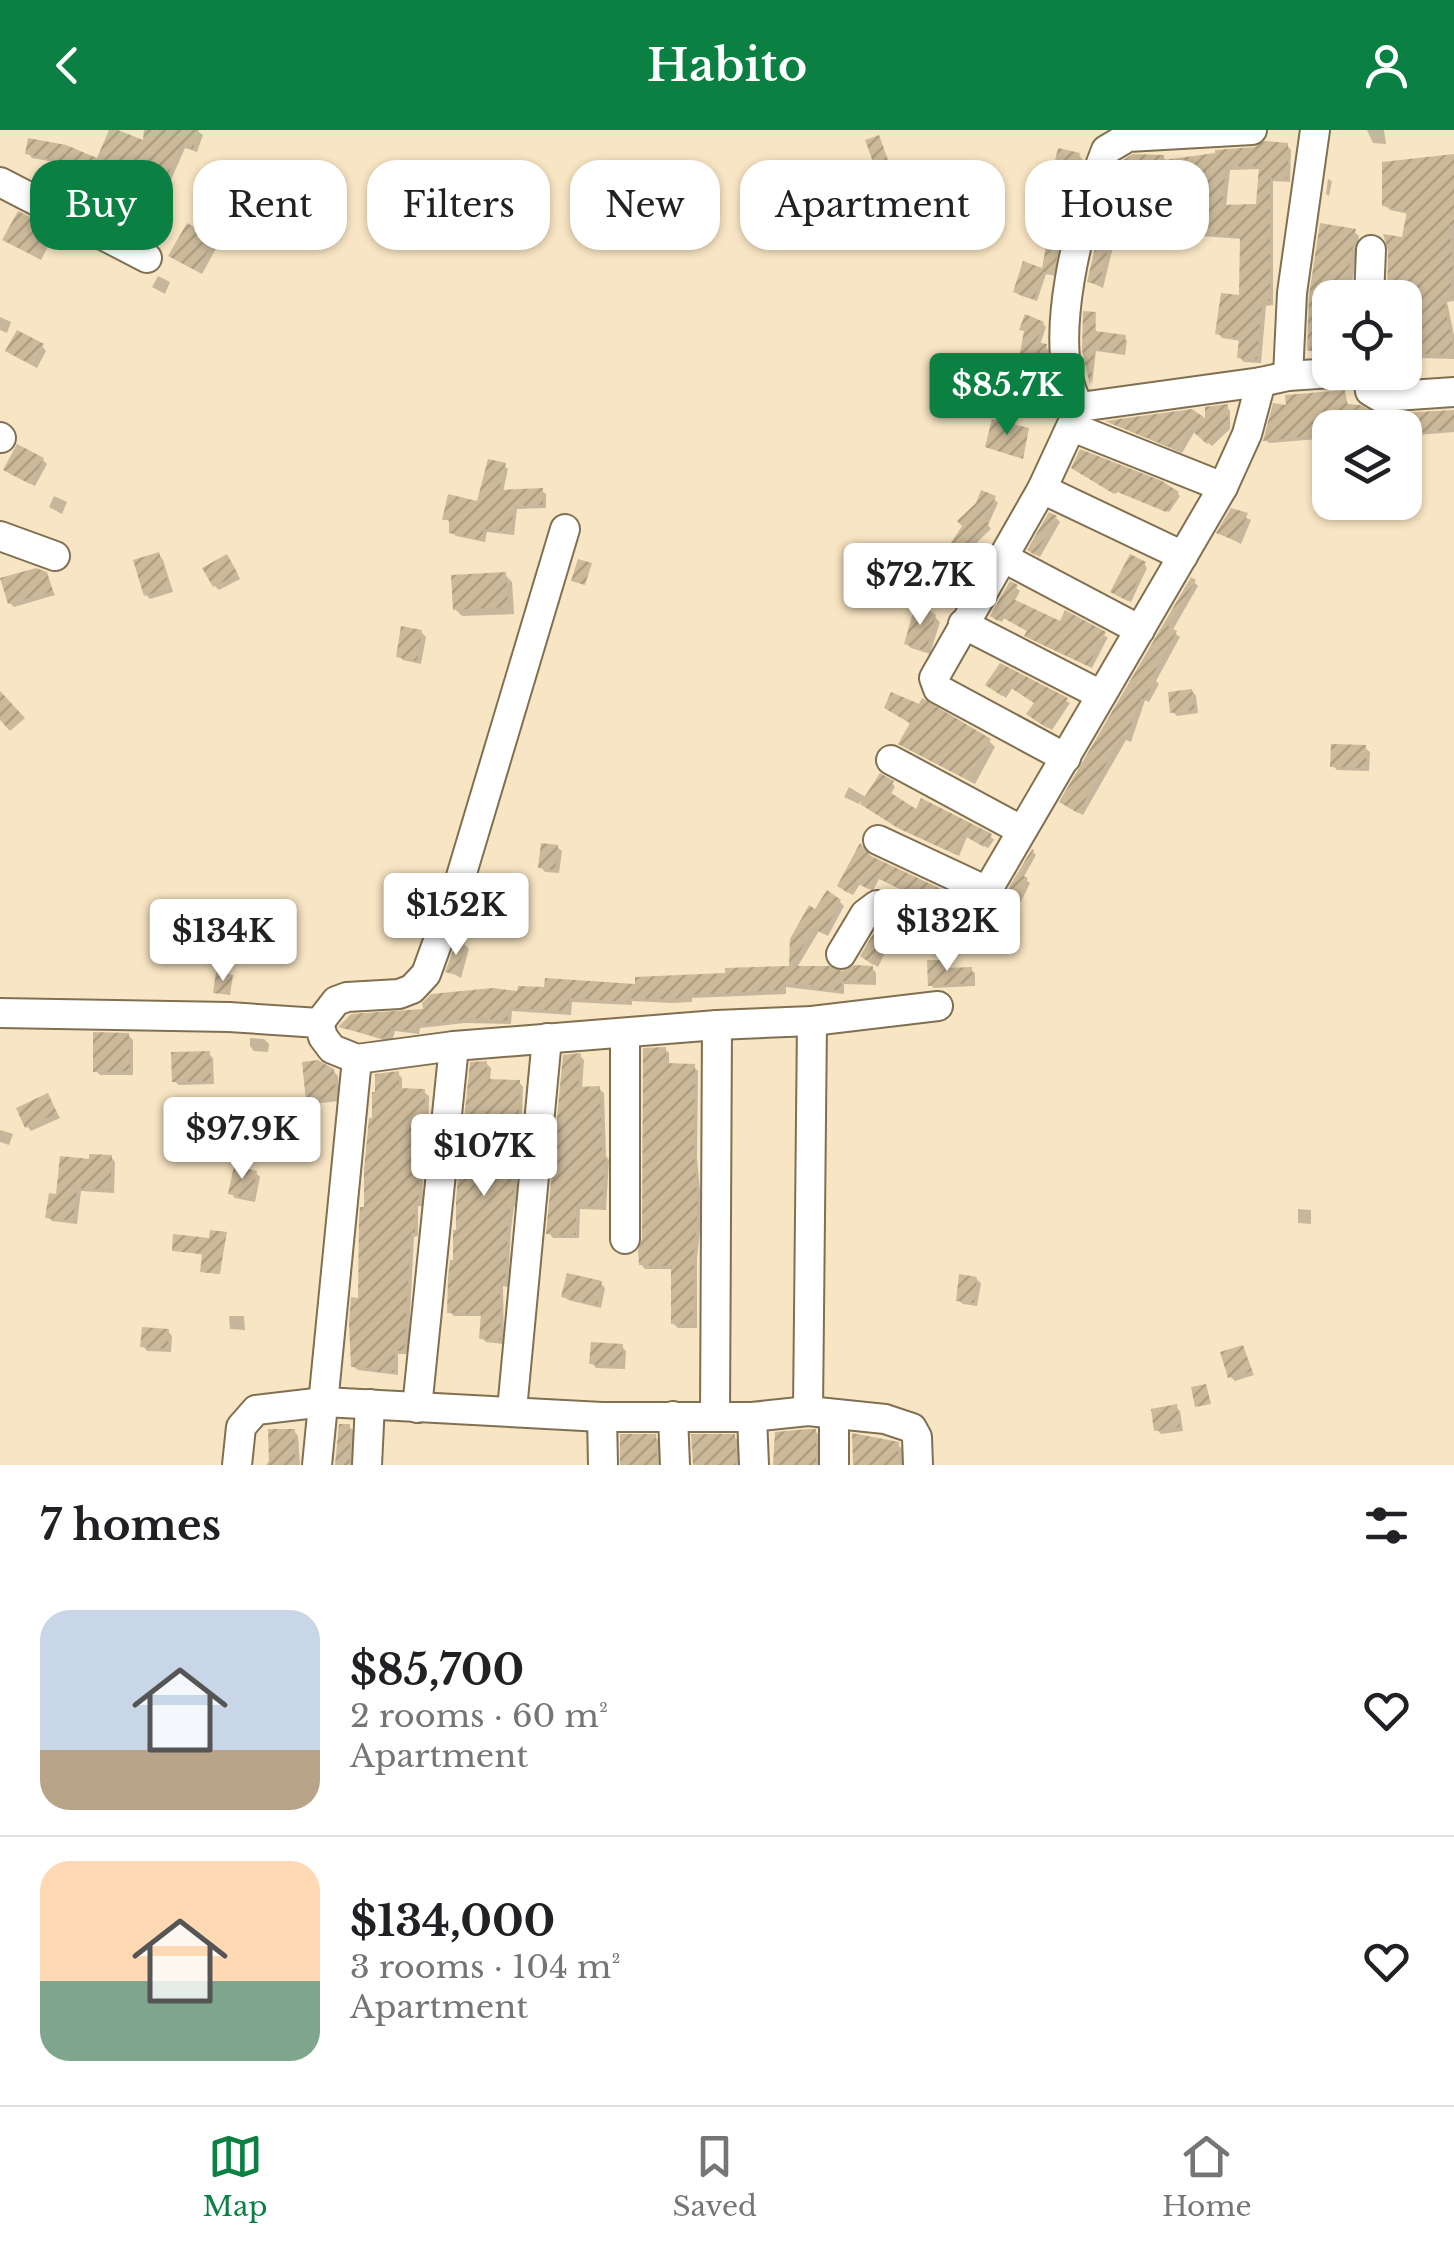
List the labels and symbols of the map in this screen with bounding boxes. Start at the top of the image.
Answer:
pin: $85.7K [926,353,1088,438]
pin: $72.7K [839,543,1001,628]
pin: $152K [386,873,526,958]
pin: $132K [877,889,1017,974]
pin: $134K [153,899,293,984]
pin: $97.9K [161,1097,323,1182]
pin: $107K [414,1114,554,1199]

